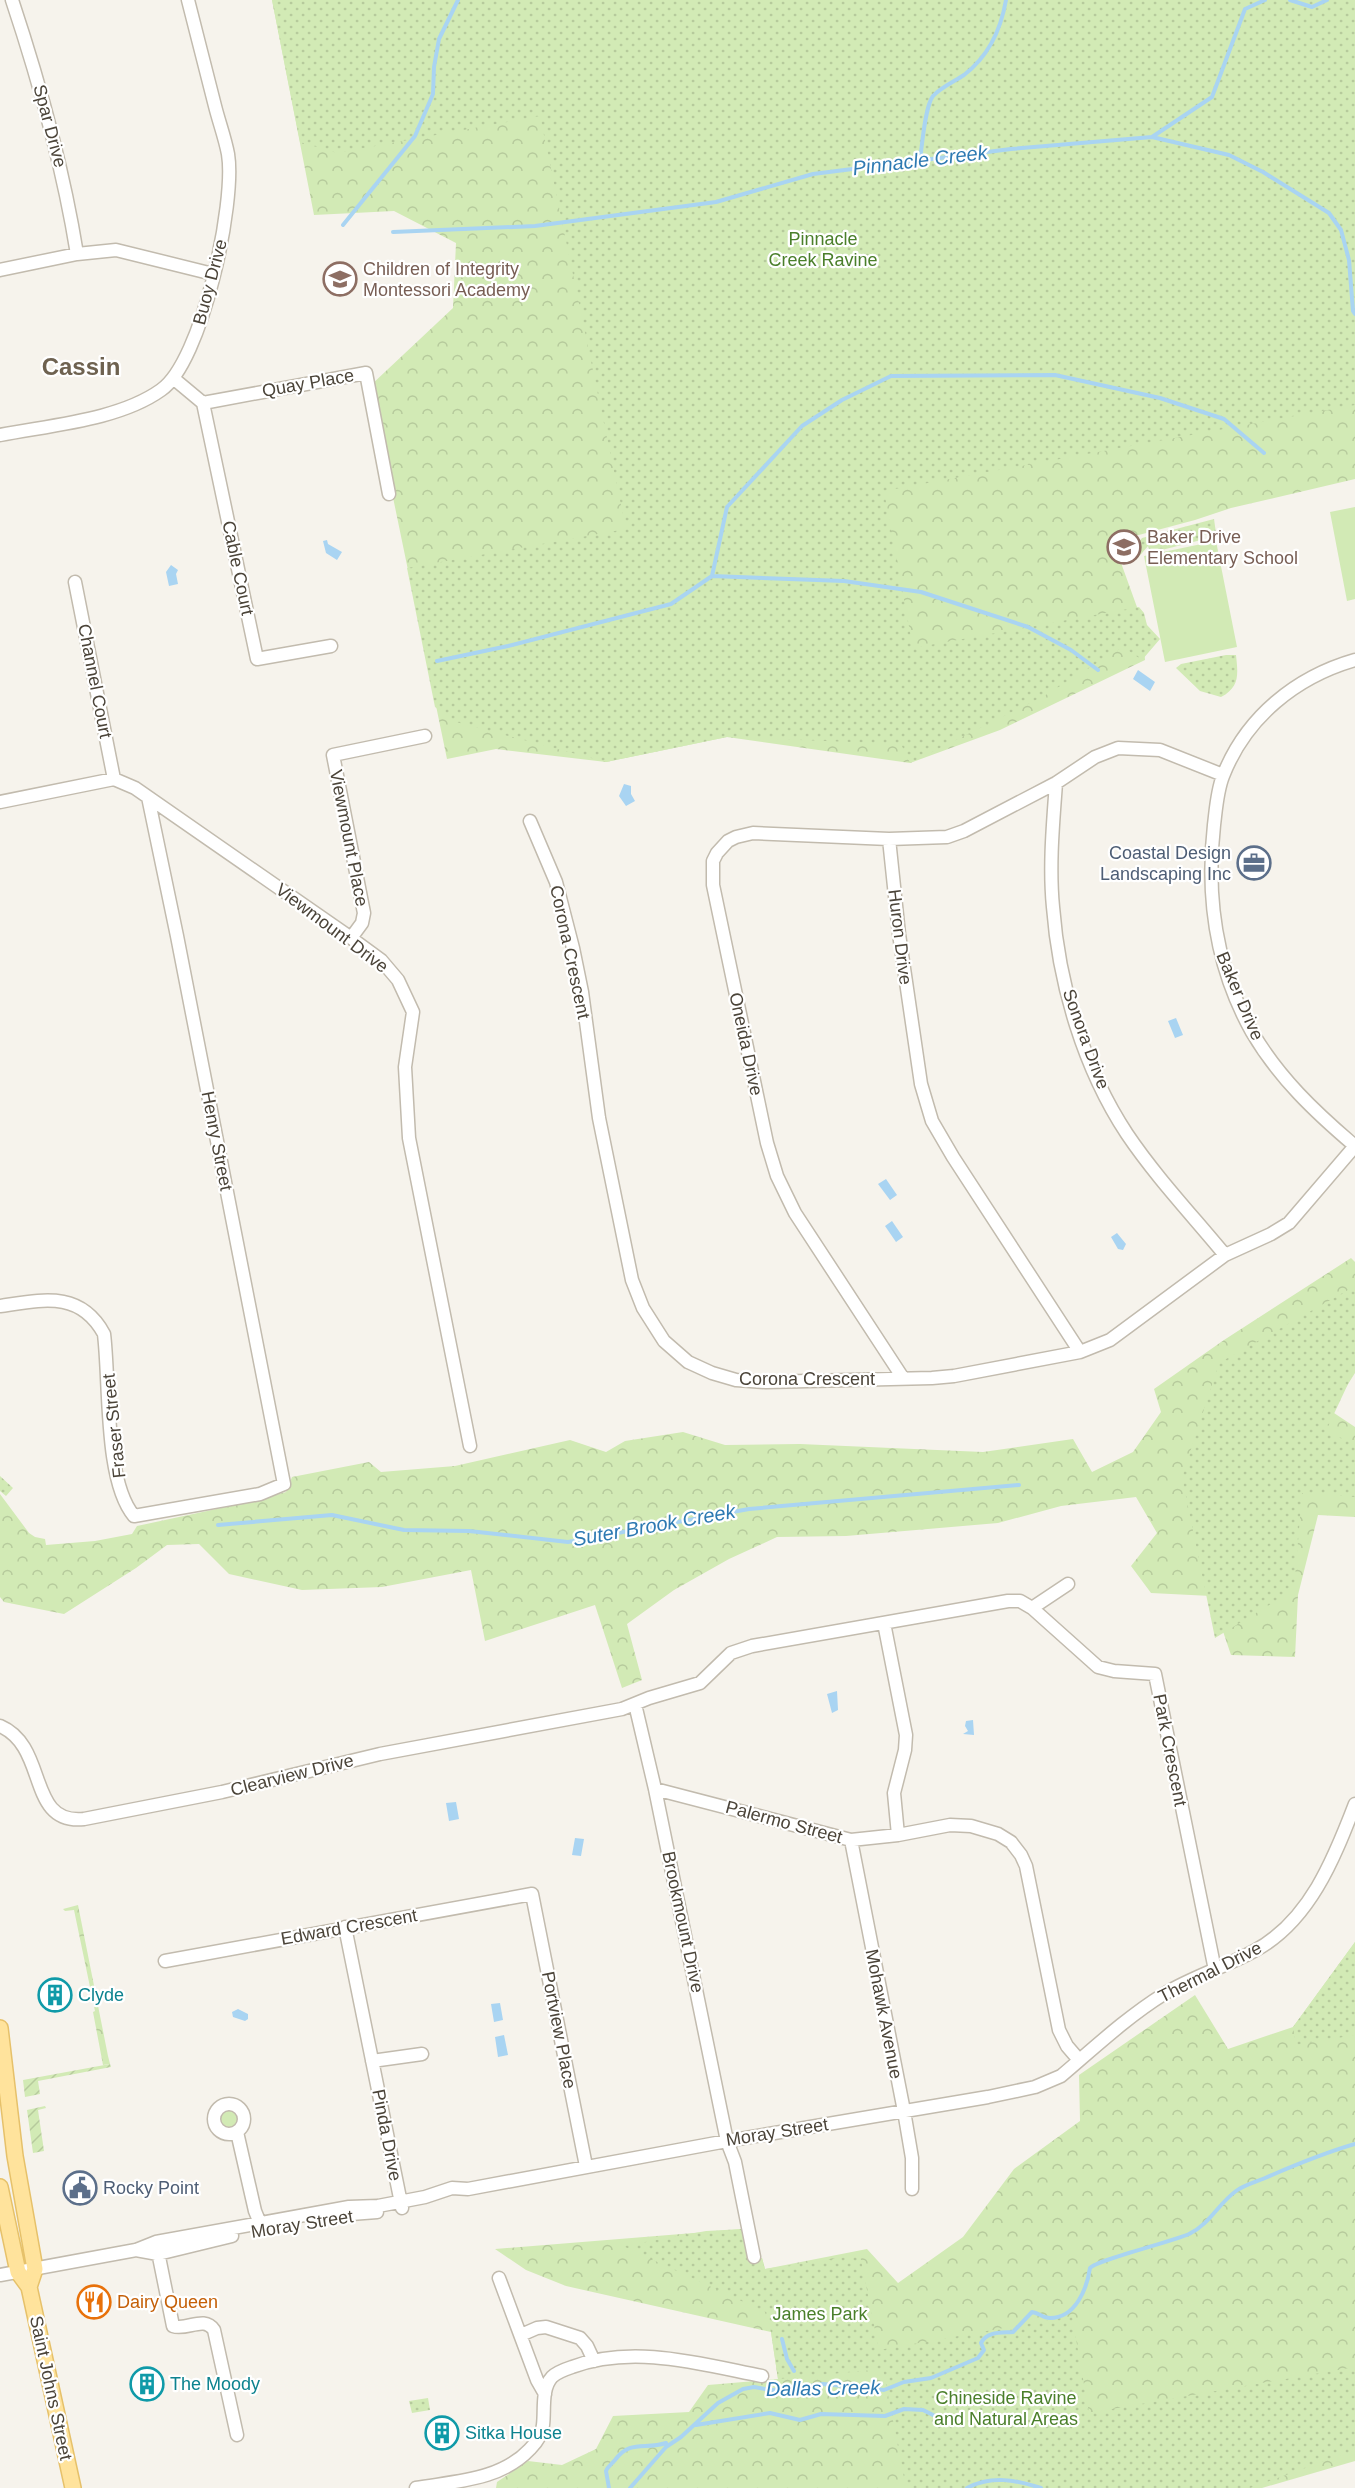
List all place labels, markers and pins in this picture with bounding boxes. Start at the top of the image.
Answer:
place label: Children of Integrity Montessori Academy [363,259,530,300]
school or university icon: Children of Integrity Montessori Academy [322,261,358,297]
place label: Baker Drive Elementary School [1147,527,1298,568]
school or university icon: Baker Drive Elementary School [1106,529,1142,565]
place label: Coastal Design Landscaping Inc [1100,843,1231,884]
office icon: Coastal Design Landscaping Inc [1236,845,1272,881]
building icon: Clyde [37,1977,73,2013]
place label: Clyde [78,1985,124,2005]
public building icon: Rocky Point [62,2170,98,2206]
place label: Rocky Point [103,2178,199,2198]
restaurant icon: Dairy Queen [76,2284,112,2320]
place label: Dairy Queen [117,2292,218,2312]
building icon: The Moody [129,2366,165,2402]
place label: The Moody [170,2374,260,2394]
building icon: Sitka House [424,2415,460,2451]
place label: Sitka House [465,2423,562,2443]

